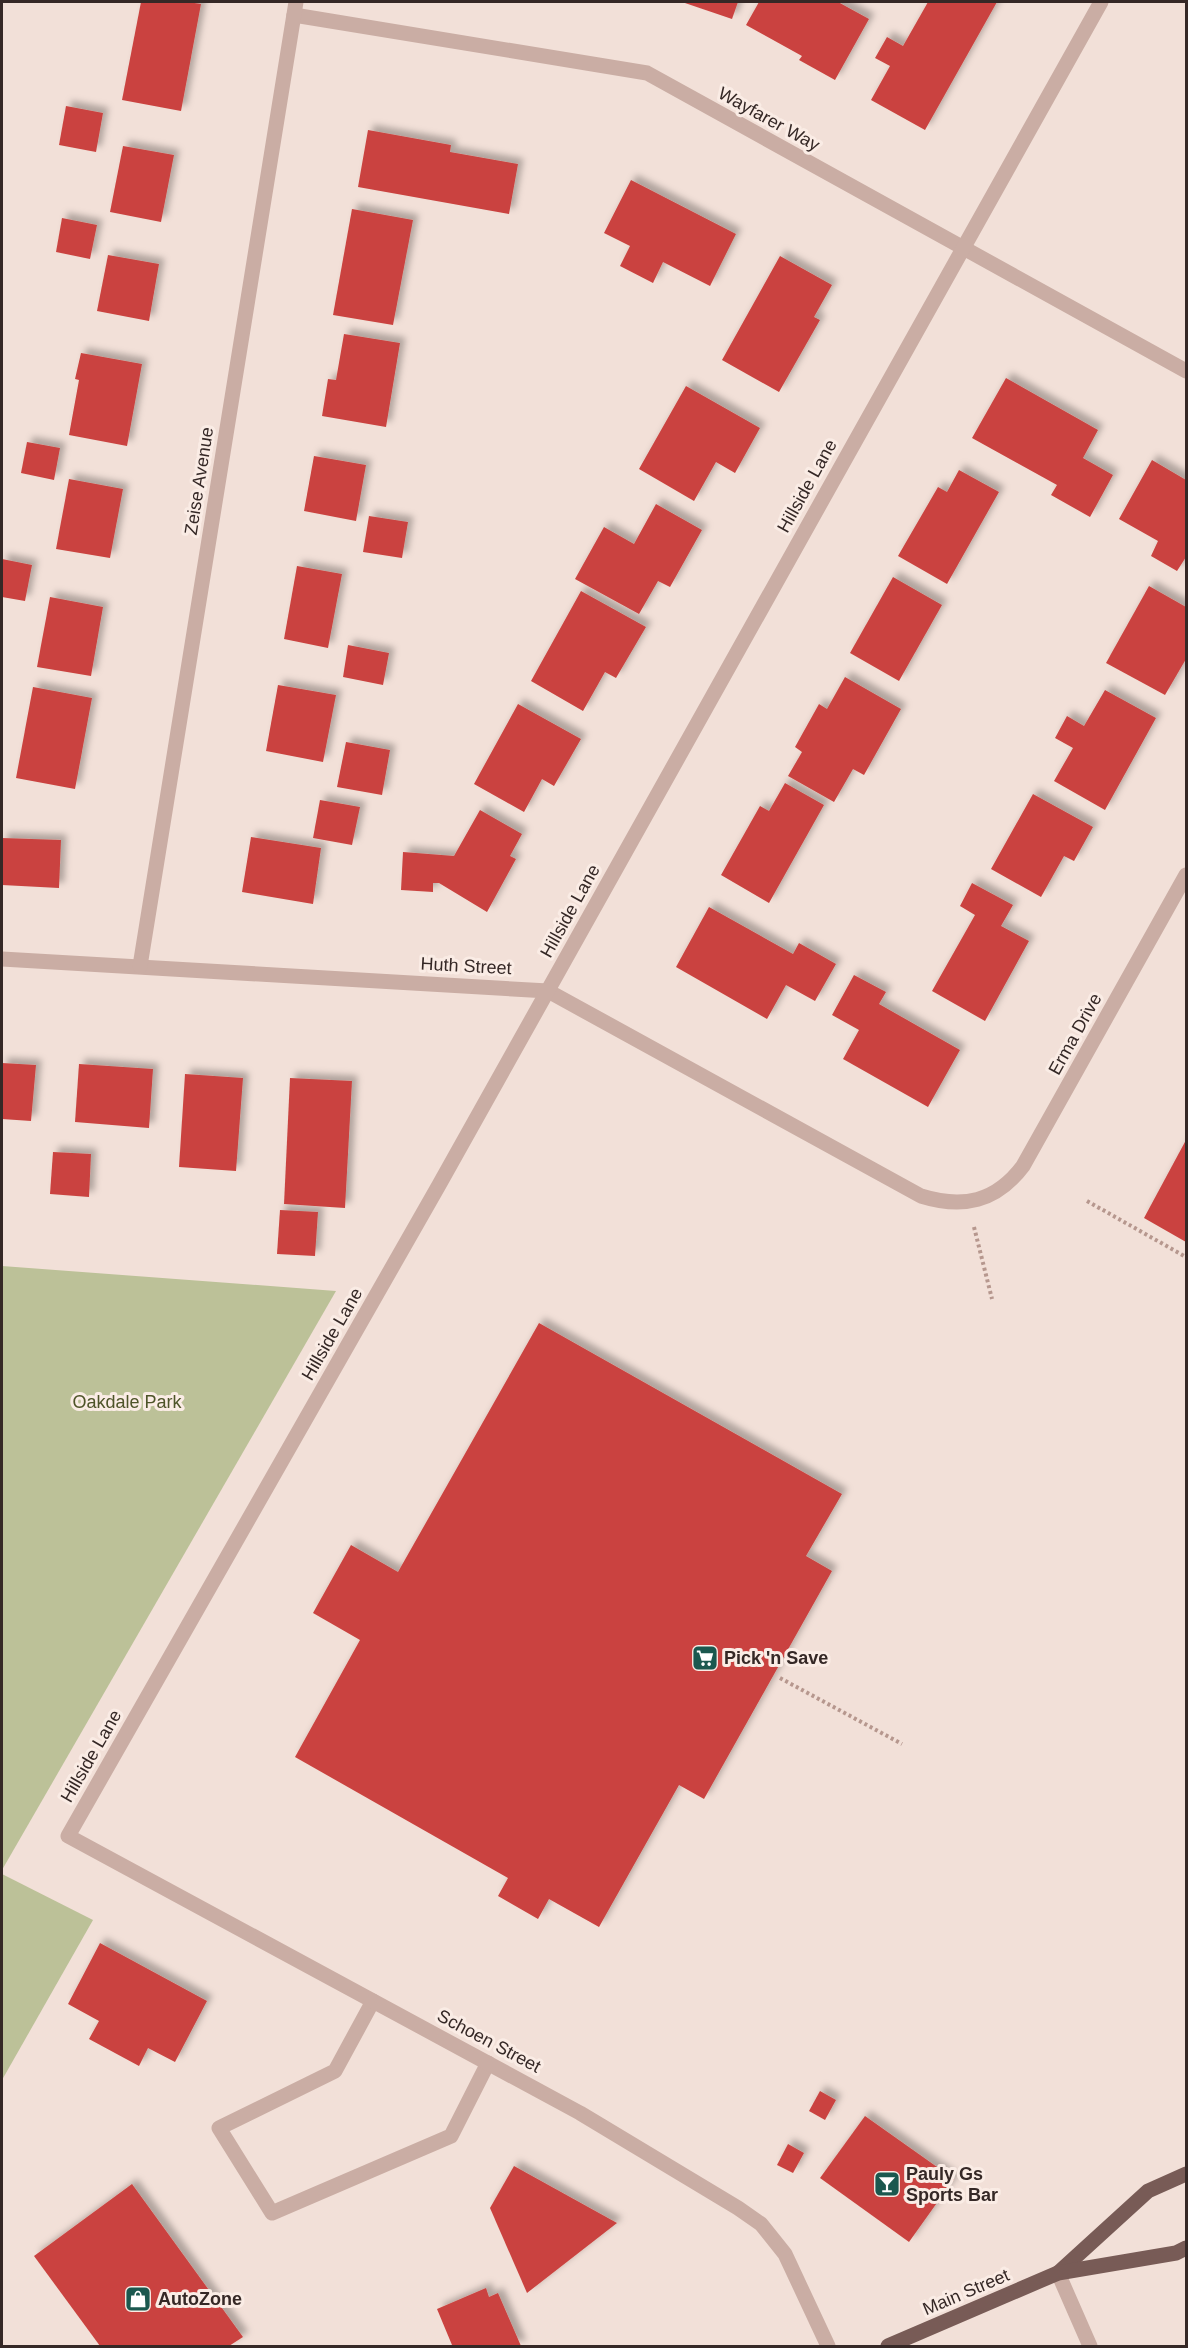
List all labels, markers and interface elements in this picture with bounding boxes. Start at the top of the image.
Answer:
street label: Wayfarer Way [715,83,823,155]
street label: Zeise Avenue [181,426,217,536]
street label: Hillside Lane [773,436,841,536]
street label: Hillside Lane [536,861,604,961]
street label: Huth Street [420,954,512,978]
street label: Erma Drive [1044,990,1106,1078]
street label: Hillside Lane [298,1284,366,1384]
park label: Oakdale Park [72,1392,183,1412]
supermarket icon: Pick 'n Save [690,1643,720,1673]
place label: Pick 'n Save [724,1648,828,1668]
street label: Hillside Lane [57,1706,125,1806]
street label: Schoen Street [434,2005,544,2077]
place label: Pauly Gs Sports Bar [906,2164,998,2205]
bar icon: Pauly Gs Sports Bar [872,2169,902,2199]
street label: Main Street [920,2265,1012,2319]
shop icon: AutoZone [123,2284,153,2314]
place label: AutoZone [158,2289,242,2309]

